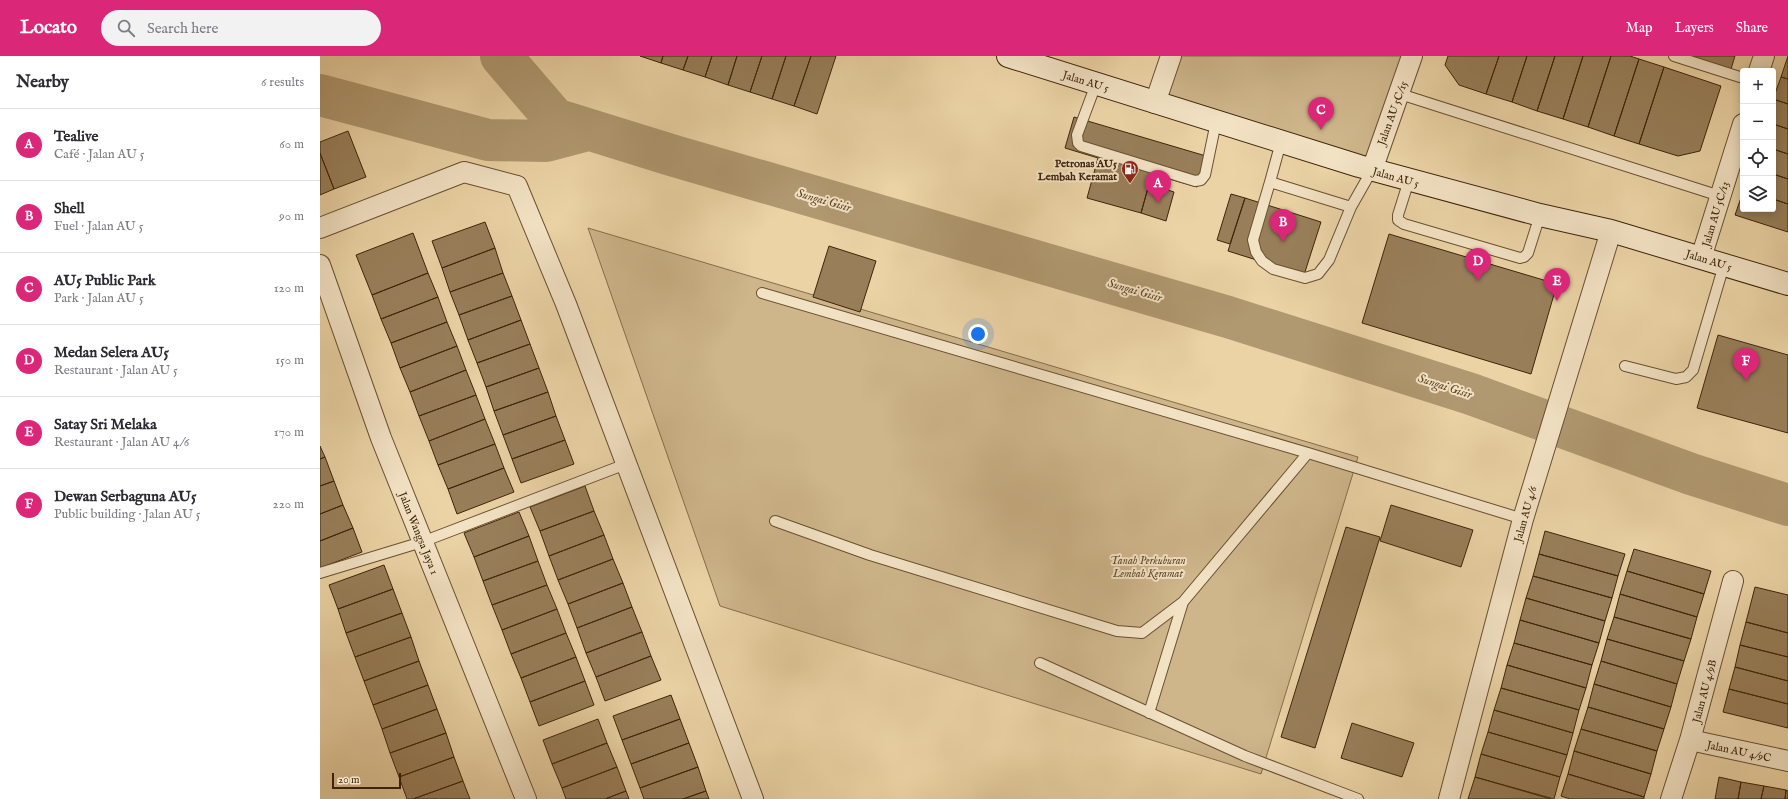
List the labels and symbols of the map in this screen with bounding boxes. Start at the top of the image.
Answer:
street label: Jalan AU 5 [1059,68,1111,96]
street label: Jalan AU 5C/15 [1374,79,1411,149]
pin: C [1308,97,1334,130]
place label: Petronas AU5 Lembah Keramat [1037,157,1117,184]
fuel station icon: Petronas AU5 Lembah Keramat [1120,159,1140,184]
street label: Jalan AU 5 [1369,164,1421,191]
pin: A [1145,170,1171,203]
street label: Jalan AU 5C/13 [1699,180,1733,251]
water label: Sungai Gisir [795,186,854,217]
pin: B [1270,209,1296,242]
street label: Jalan AU 5 [1682,247,1734,275]
pin: D [1465,248,1491,281]
pin: E [1544,268,1570,301]
water label: Sungai Gisir [1106,276,1165,307]
your location [968,324,988,344]
pin: F [1733,348,1759,381]
water label: Sungai Gisir [1416,371,1475,403]
street label: Jalan AU 4/6 [1511,484,1541,546]
street label: Jalan Wangsa Jaya 1 [394,488,441,577]
park label: Tanah Perkuburan Lembah Keramat [1110,554,1186,581]
street label: Jalan AU 4/9B [1689,658,1720,726]
street label: Jalan AU 4/9C [1703,738,1772,766]
scale bar [332,771,401,790]

